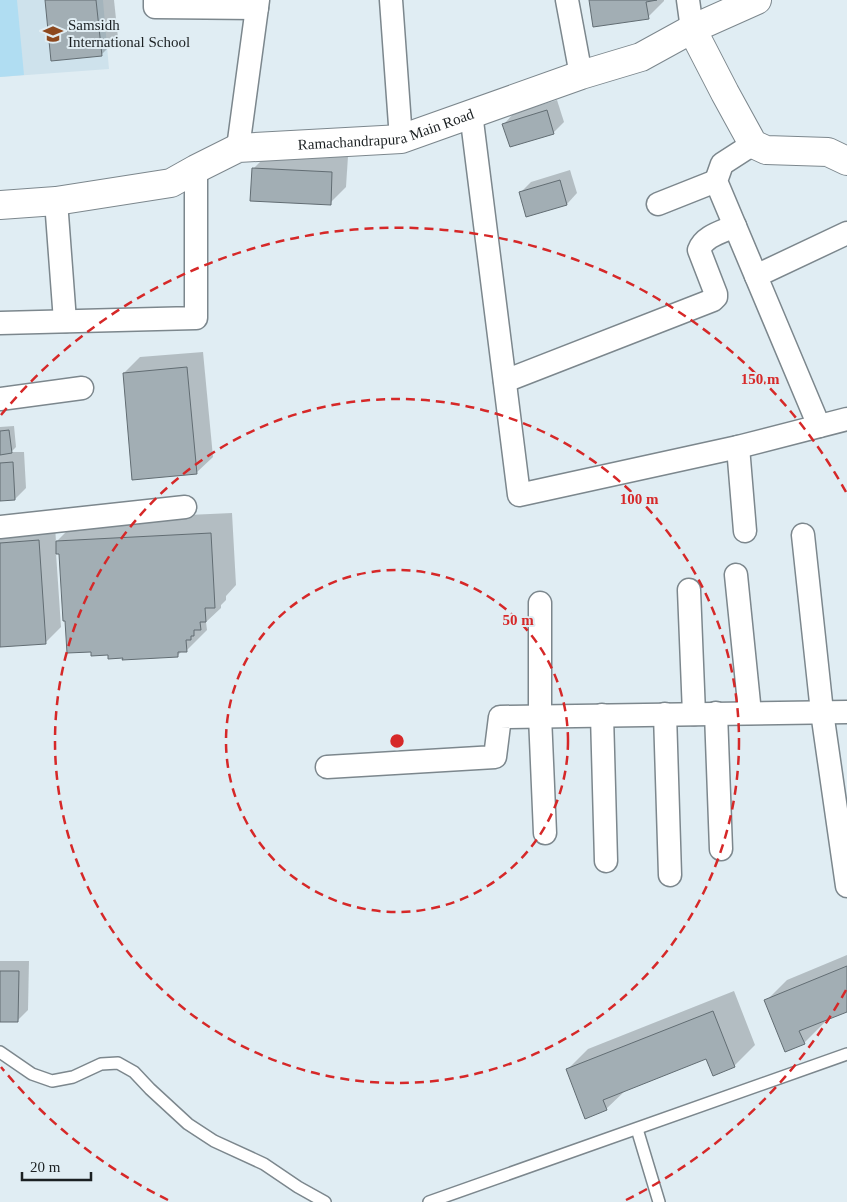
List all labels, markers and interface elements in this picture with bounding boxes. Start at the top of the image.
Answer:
place label: Samsidh International School [68,17,190,50]
school or university icon: Samsidh International School [42,23,64,45]
street label: Ramachandrapura Main Road [297,106,476,153]
text: 150 m [741,371,780,387]
text: 100 m [620,491,659,507]
text: 50 m [502,612,534,628]
centre of rings [388,732,406,750]
scale bar [22,1150,91,1182]
text: 20 m [30,1159,61,1175]

